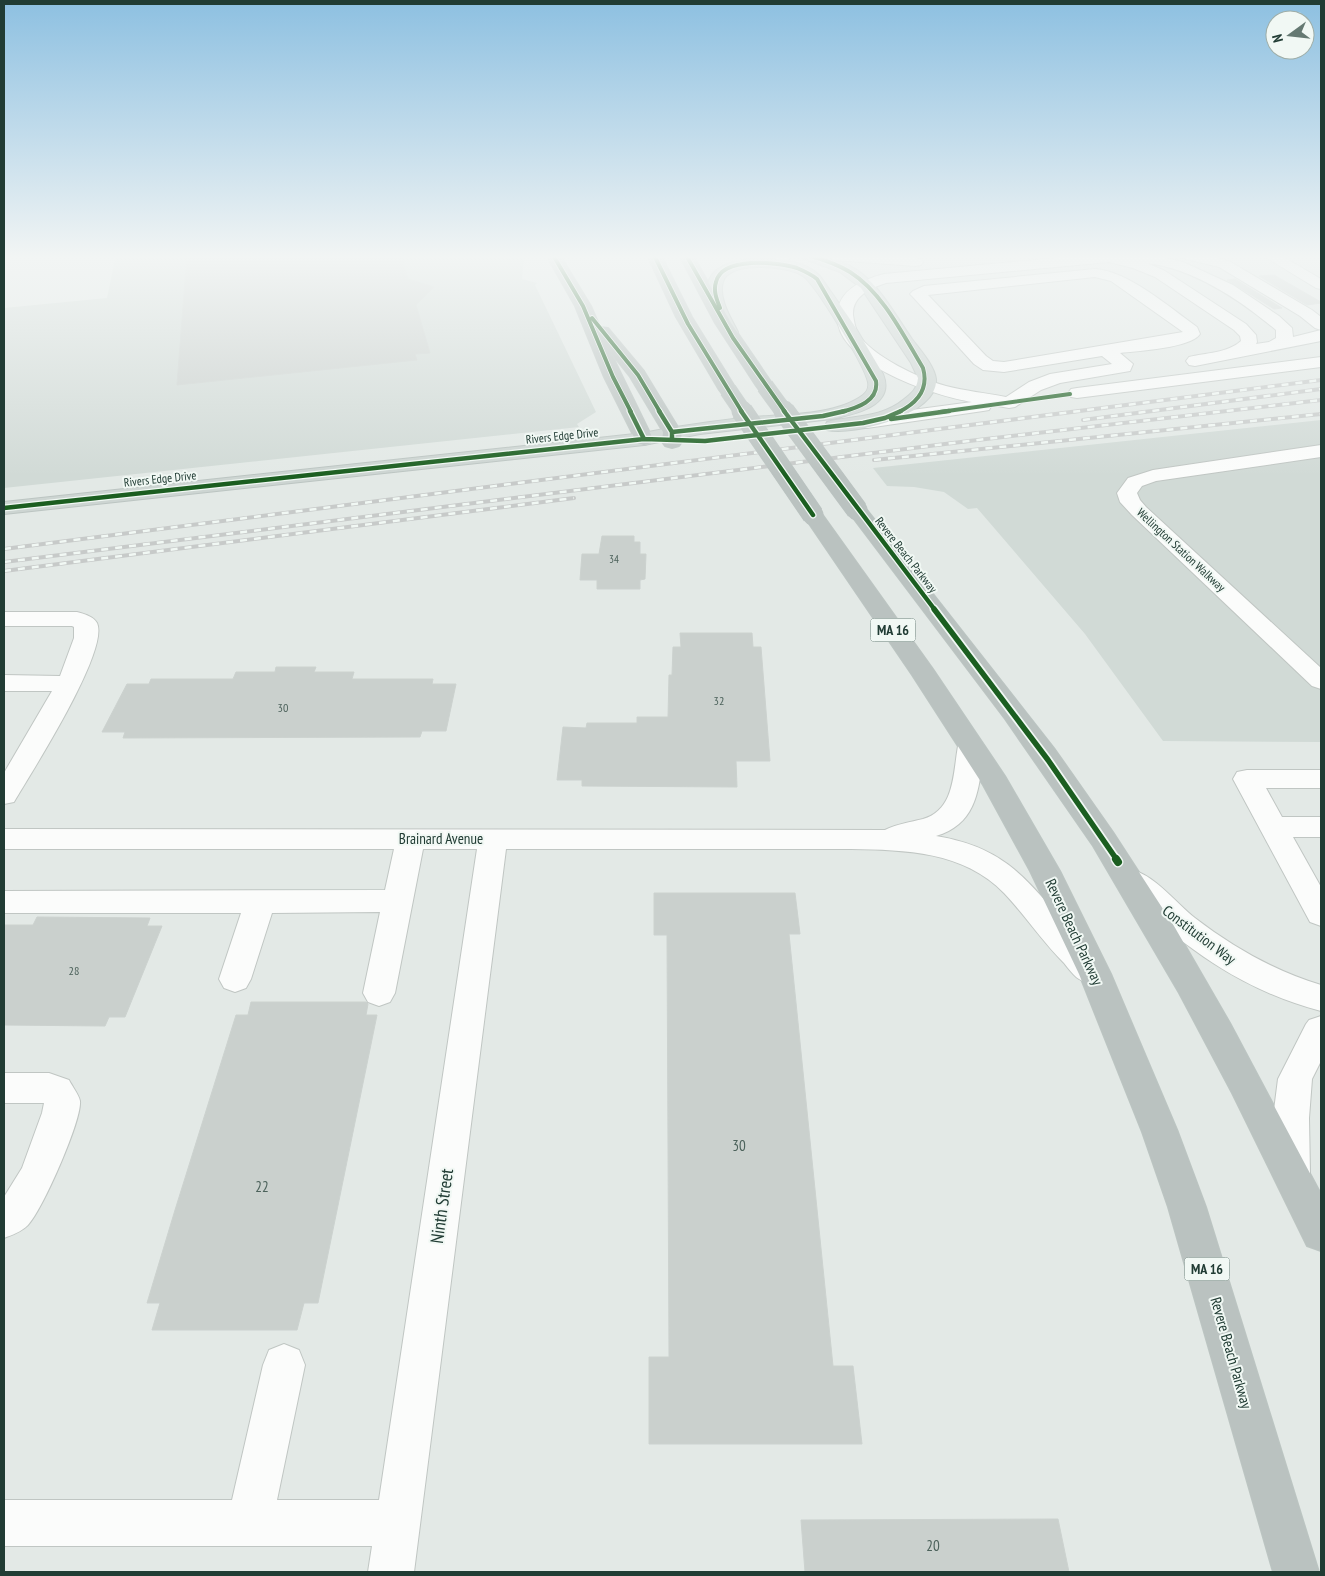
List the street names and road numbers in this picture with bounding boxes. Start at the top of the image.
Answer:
street label: Rivers Edge Drive [525,424,599,447]
street label: Rivers Edge Drive [123,467,197,490]
street label: Wellington Station Walkway [1134,505,1229,595]
street label: Revere Beach Parkway [872,514,941,596]
road number: MA 16 [870,618,916,642]
street label: Brainard Avenue [399,829,483,848]
street label: Revere Beach Parkway [1041,876,1108,988]
street label: Constitution Way [1159,901,1240,969]
street label: Ninth Street [425,1167,458,1245]
road number: MA 16 [1184,1258,1230,1280]
street label: Revere Beach Parkway [1206,1295,1257,1411]

